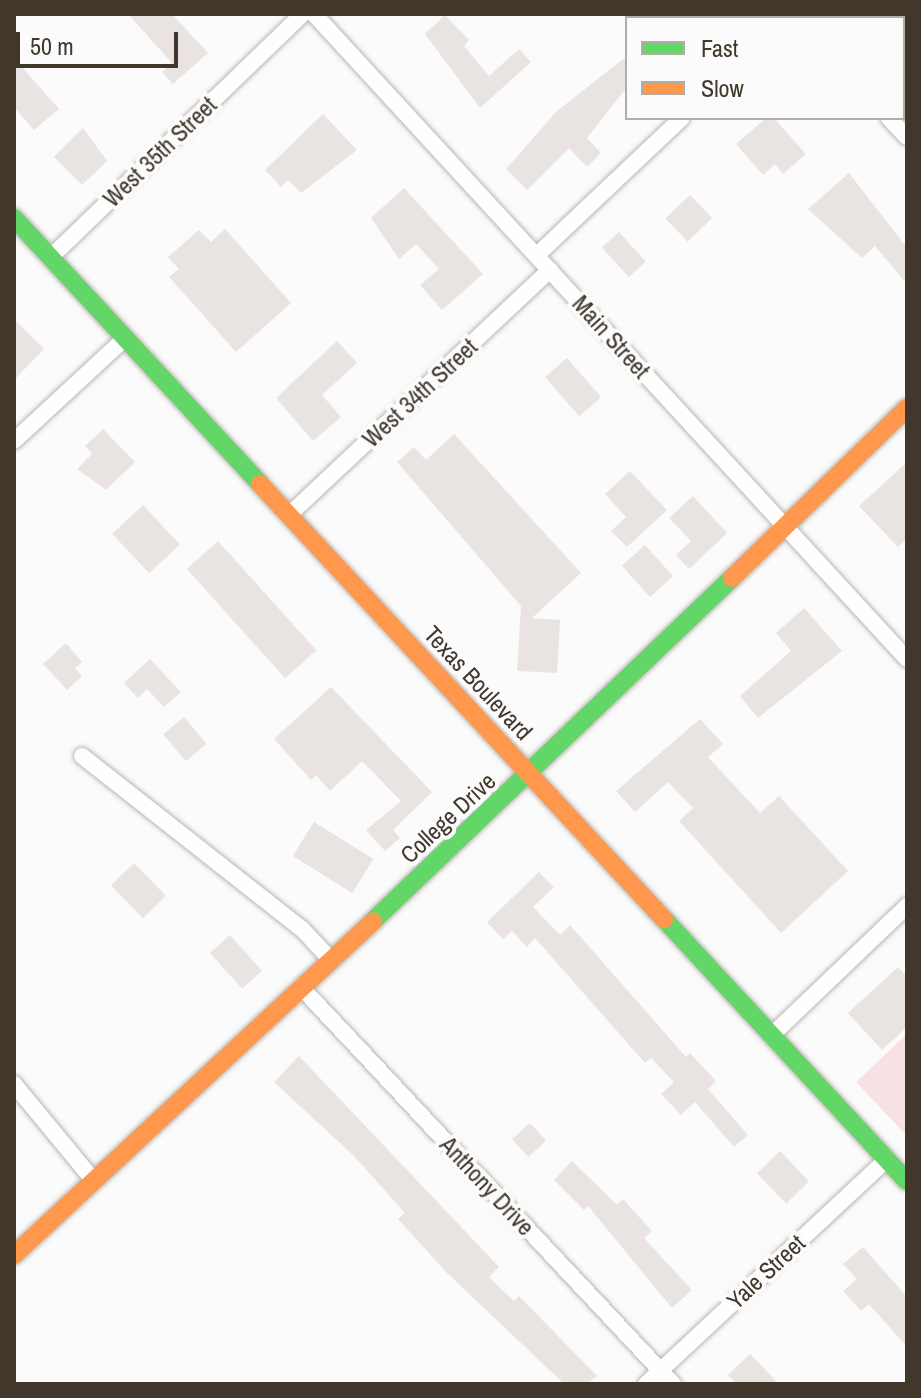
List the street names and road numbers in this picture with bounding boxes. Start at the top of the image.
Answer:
street label: West 35th Street [97,91,223,213]
street label: Main Street [566,290,656,384]
street label: West 34th Street [357,333,483,453]
street label: Texas Boulevard [418,620,538,746]
street label: College Drive [395,767,501,869]
street label: Anthony Drive [434,1131,540,1241]
street label: Yale Street [721,1229,811,1315]

